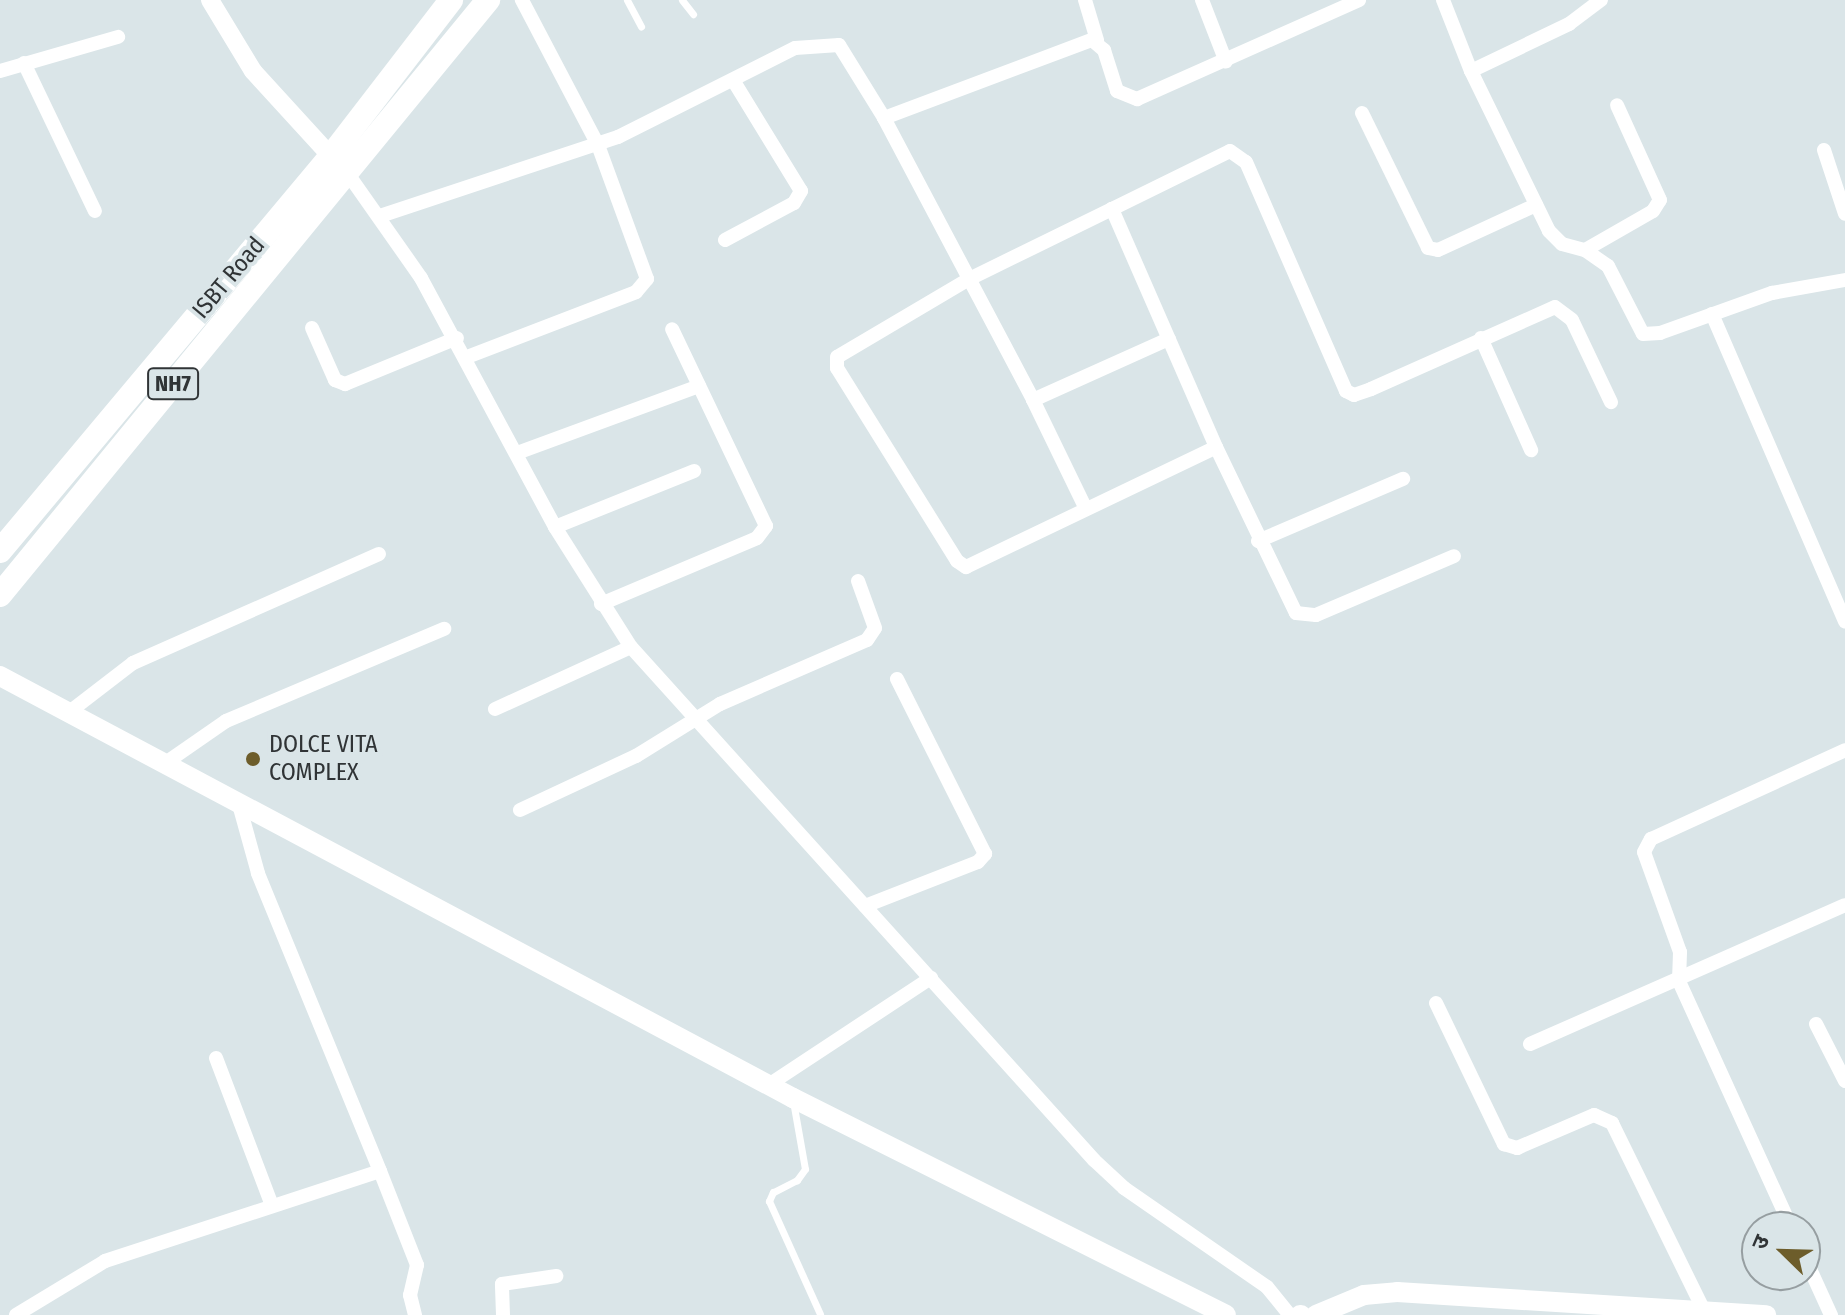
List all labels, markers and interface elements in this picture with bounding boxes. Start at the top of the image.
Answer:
street label: ISBT Road [187,231,271,325]
road number: NH7 [147,366,199,402]
place label: DOLCE VITA COMPLEX [269,731,378,787]
marker: DOLCE VITA COMPLEX [244,750,262,768]
north arrow [1741,1211,1821,1291]
text: उ [1745,1231,1775,1253]

